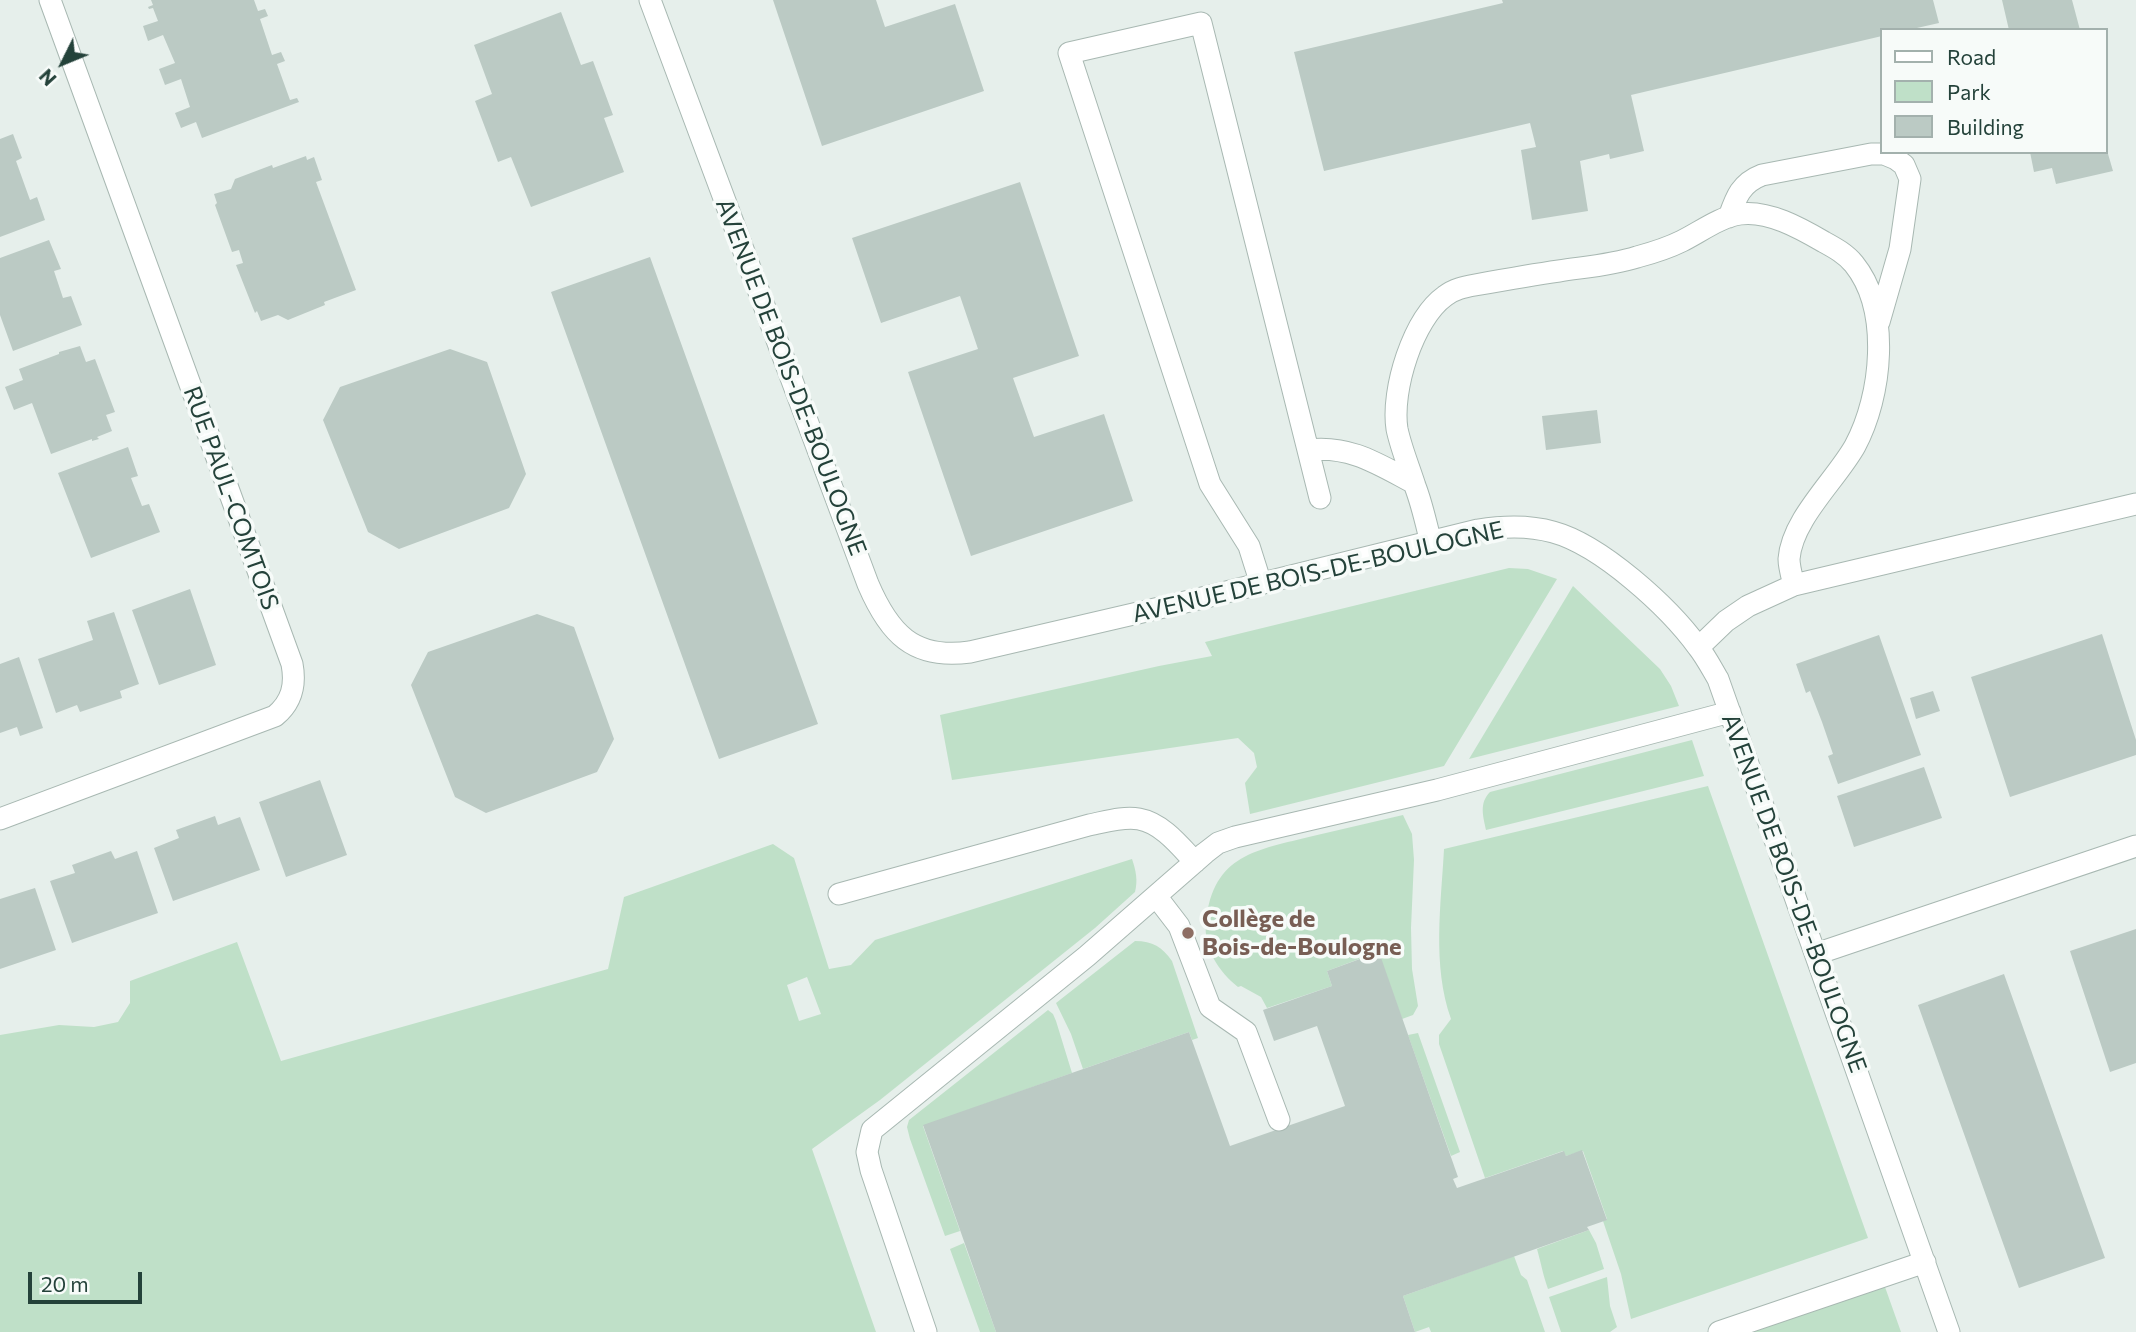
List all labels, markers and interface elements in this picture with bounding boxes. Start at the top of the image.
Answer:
north arrow [28,28,98,98]
legend [1881,28,2108,154]
text: Road [1947,44,1996,69]
text: N [34,65,61,91]
text: Park [1947,79,1991,104]
text: Building [1947,114,2024,139]
street label: AVENUE DE BOIS-DE-BOULOGNE [709,194,873,560]
street label: RUE PAUL-COMTOIS [177,382,285,614]
street label: AVENUE DE BOIS-DE-BOULOGNE [1130,515,1506,629]
street label: AVENUE DE BOIS-DE-BOULOGNE [1715,710,1873,1076]
place label: Collège de Bois-de-Boulogne [1202,905,1402,961]
marker: Collège de Bois-de-Boulogne [1180,925,1196,941]
scale bar [32,1258,145,1302]
text: 20 m [41,1271,89,1296]

